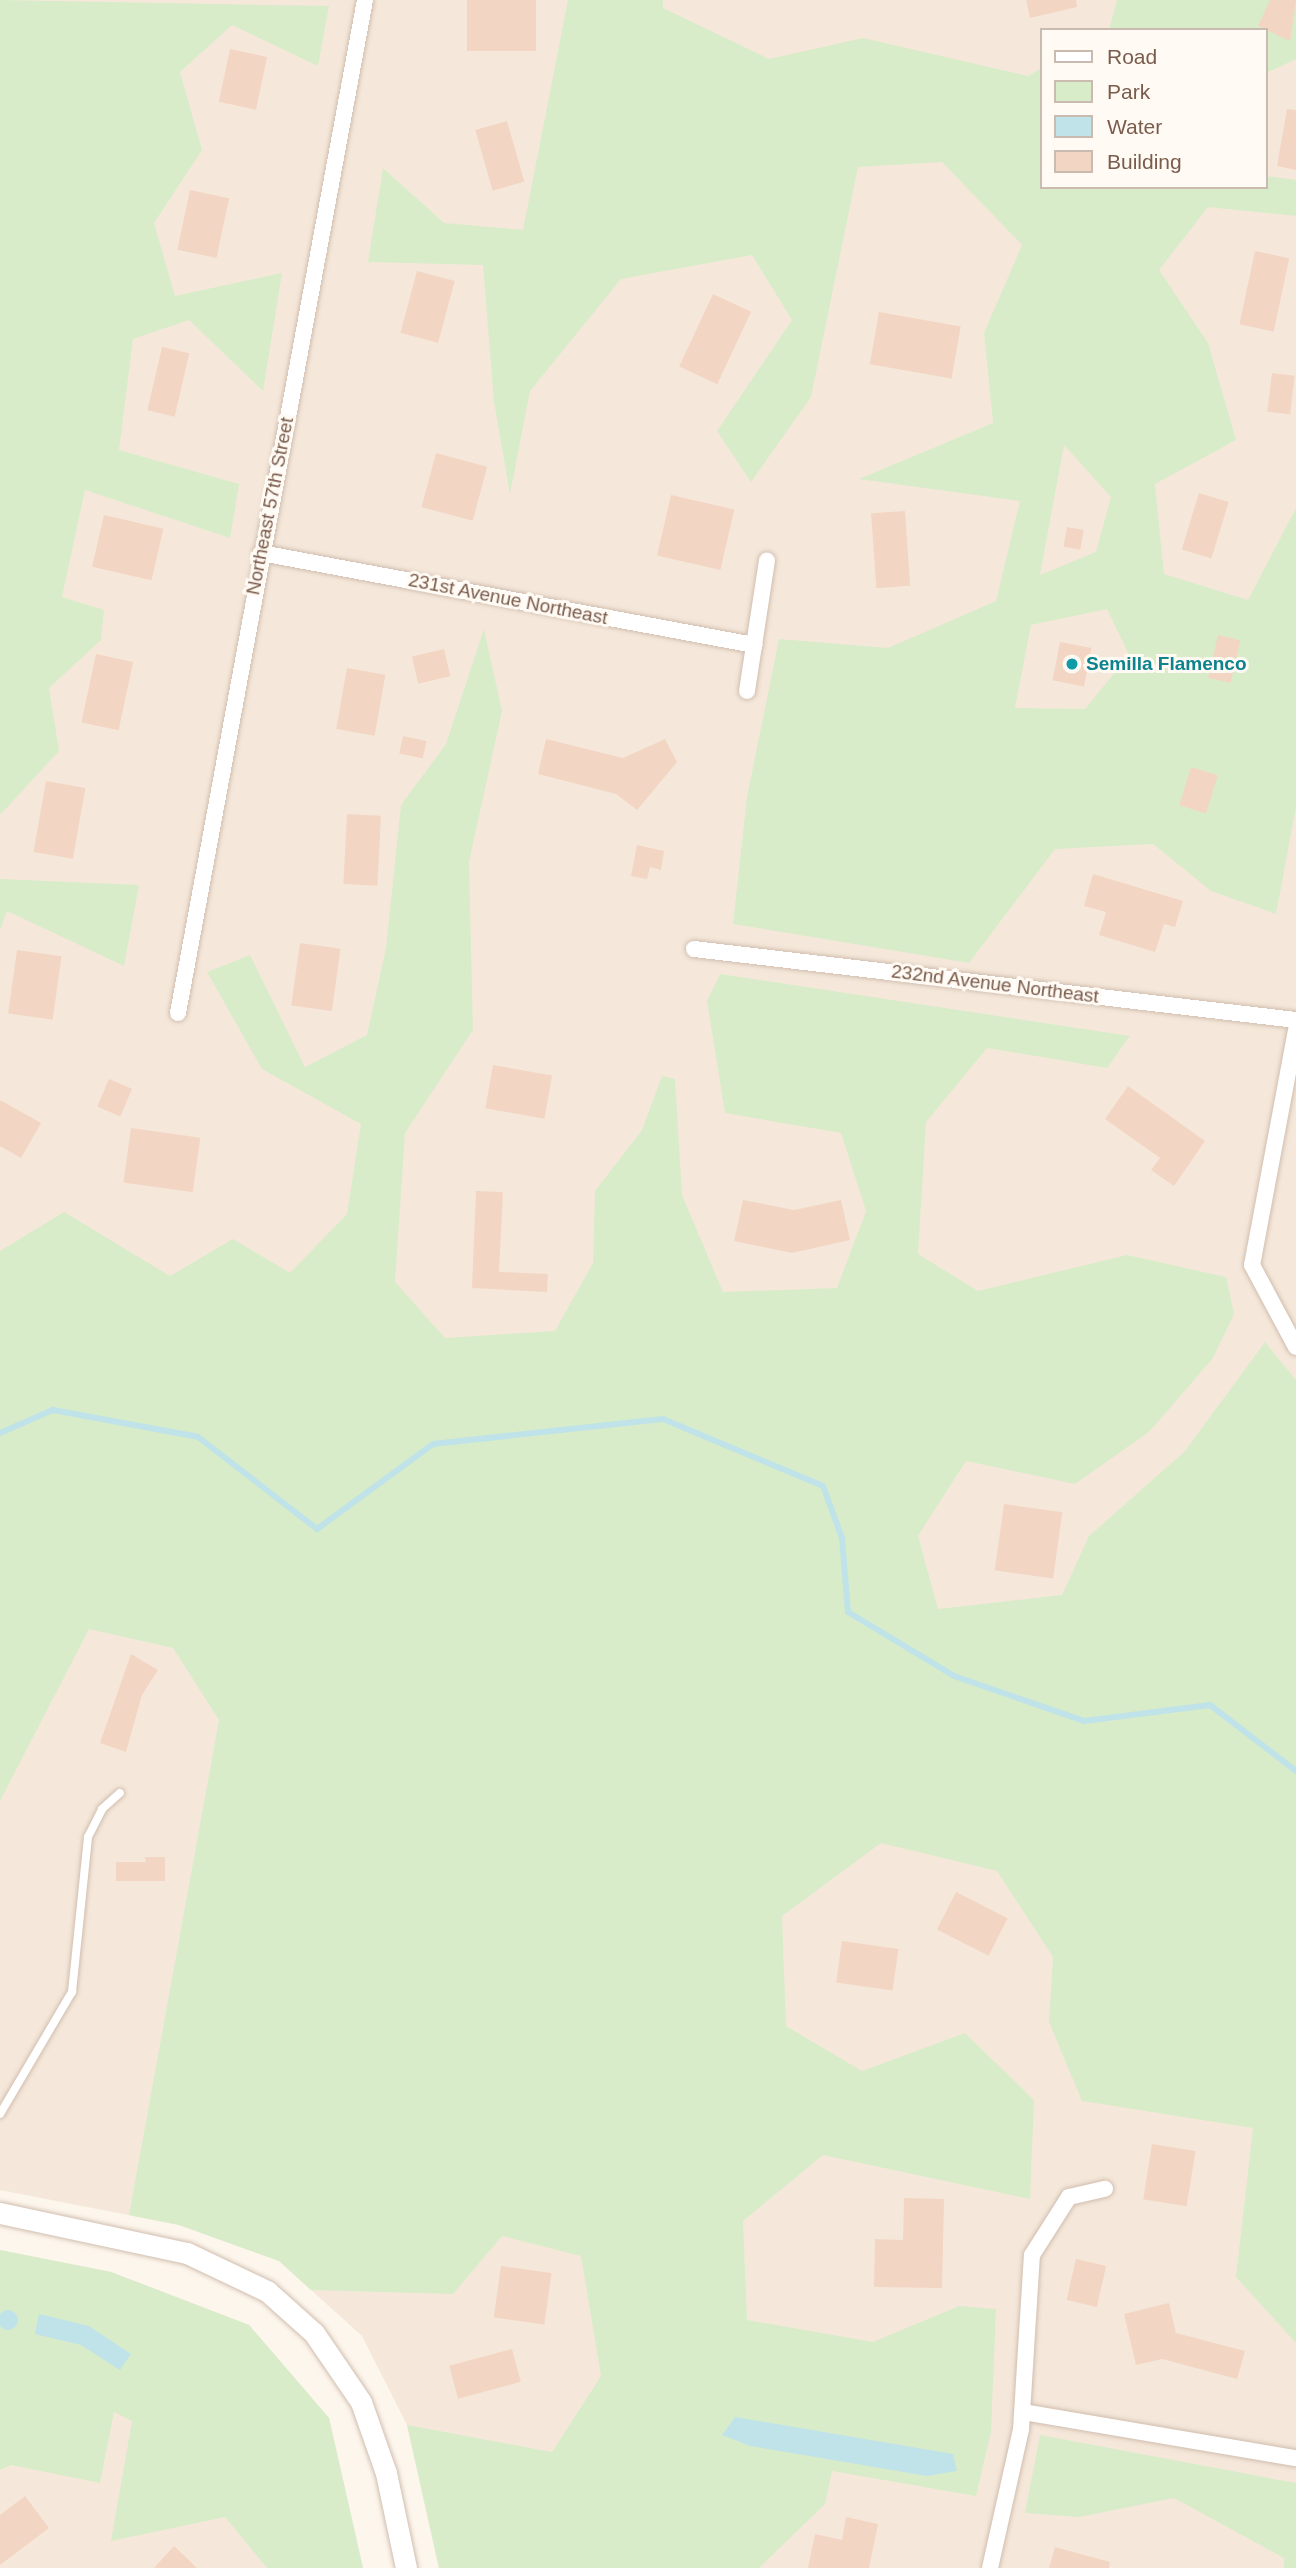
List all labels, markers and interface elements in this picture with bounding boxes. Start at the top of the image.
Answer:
legend [1040,28,1268,189]
text: Road [1107,45,1157,68]
text: Park [1107,80,1150,103]
text: Water [1107,115,1162,138]
text: Building [1107,150,1182,173]
street label: Northeast 57th Street [242,415,298,597]
street label: 231st Avenue Northeast [406,568,610,630]
place label: Semilla Flamenco [1086,653,1247,675]
marker: Semilla Flamenco [1064,656,1080,672]
street label: 232nd Avenue Northeast [889,960,1101,1008]

